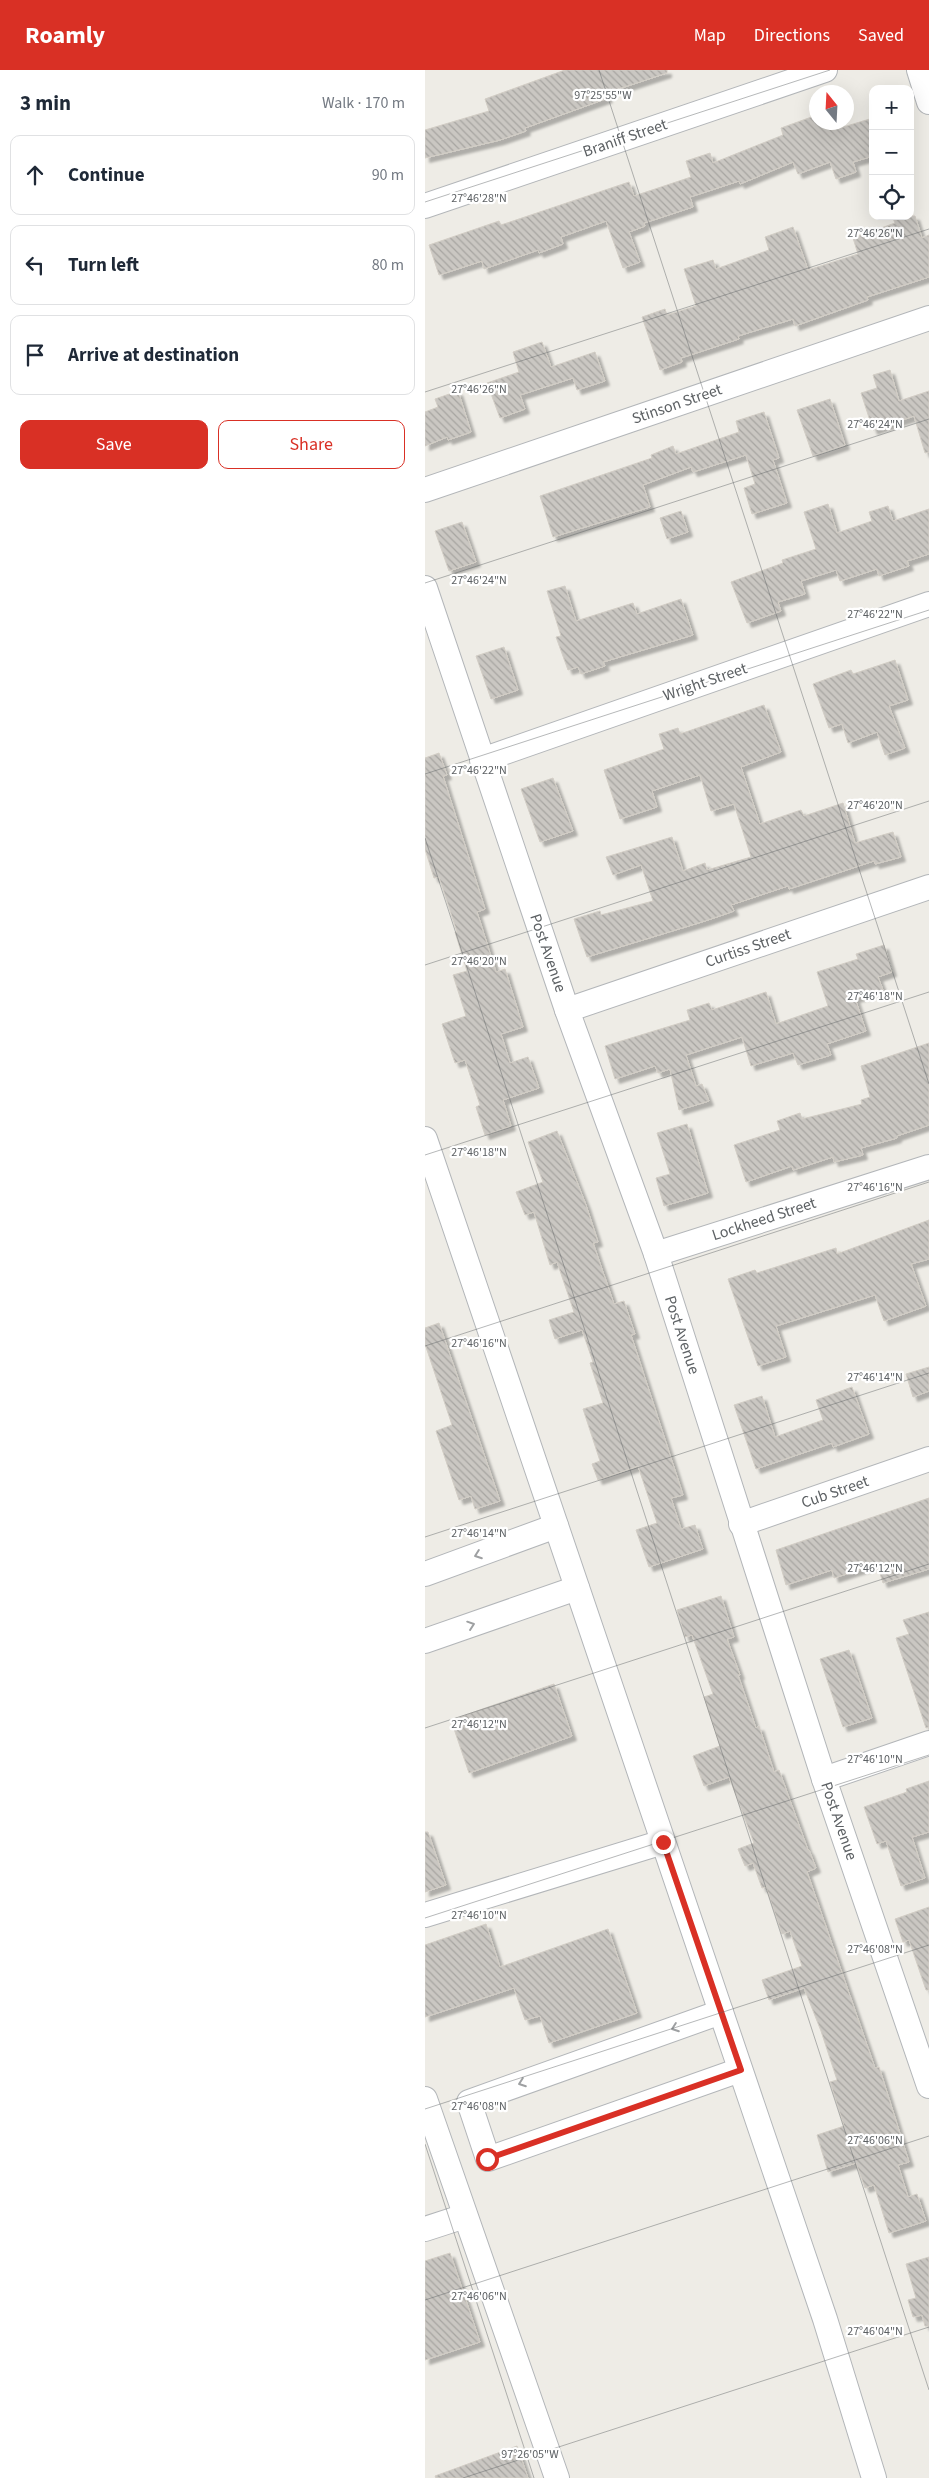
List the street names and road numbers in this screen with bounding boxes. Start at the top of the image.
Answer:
street label: Braniff Street [580,113,671,163]
street label: Stinson Street [629,378,725,430]
street label: Wright Street [660,657,751,707]
street label: Post Avenue [524,911,572,995]
street label: Curtiss Street [702,923,794,973]
street label: Lockheed Street [709,1192,819,1246]
street label: Post Avenue [659,1293,705,1377]
street label: Cub Street [798,1470,872,1514]
street label: Post Avenue [815,1779,863,1863]

